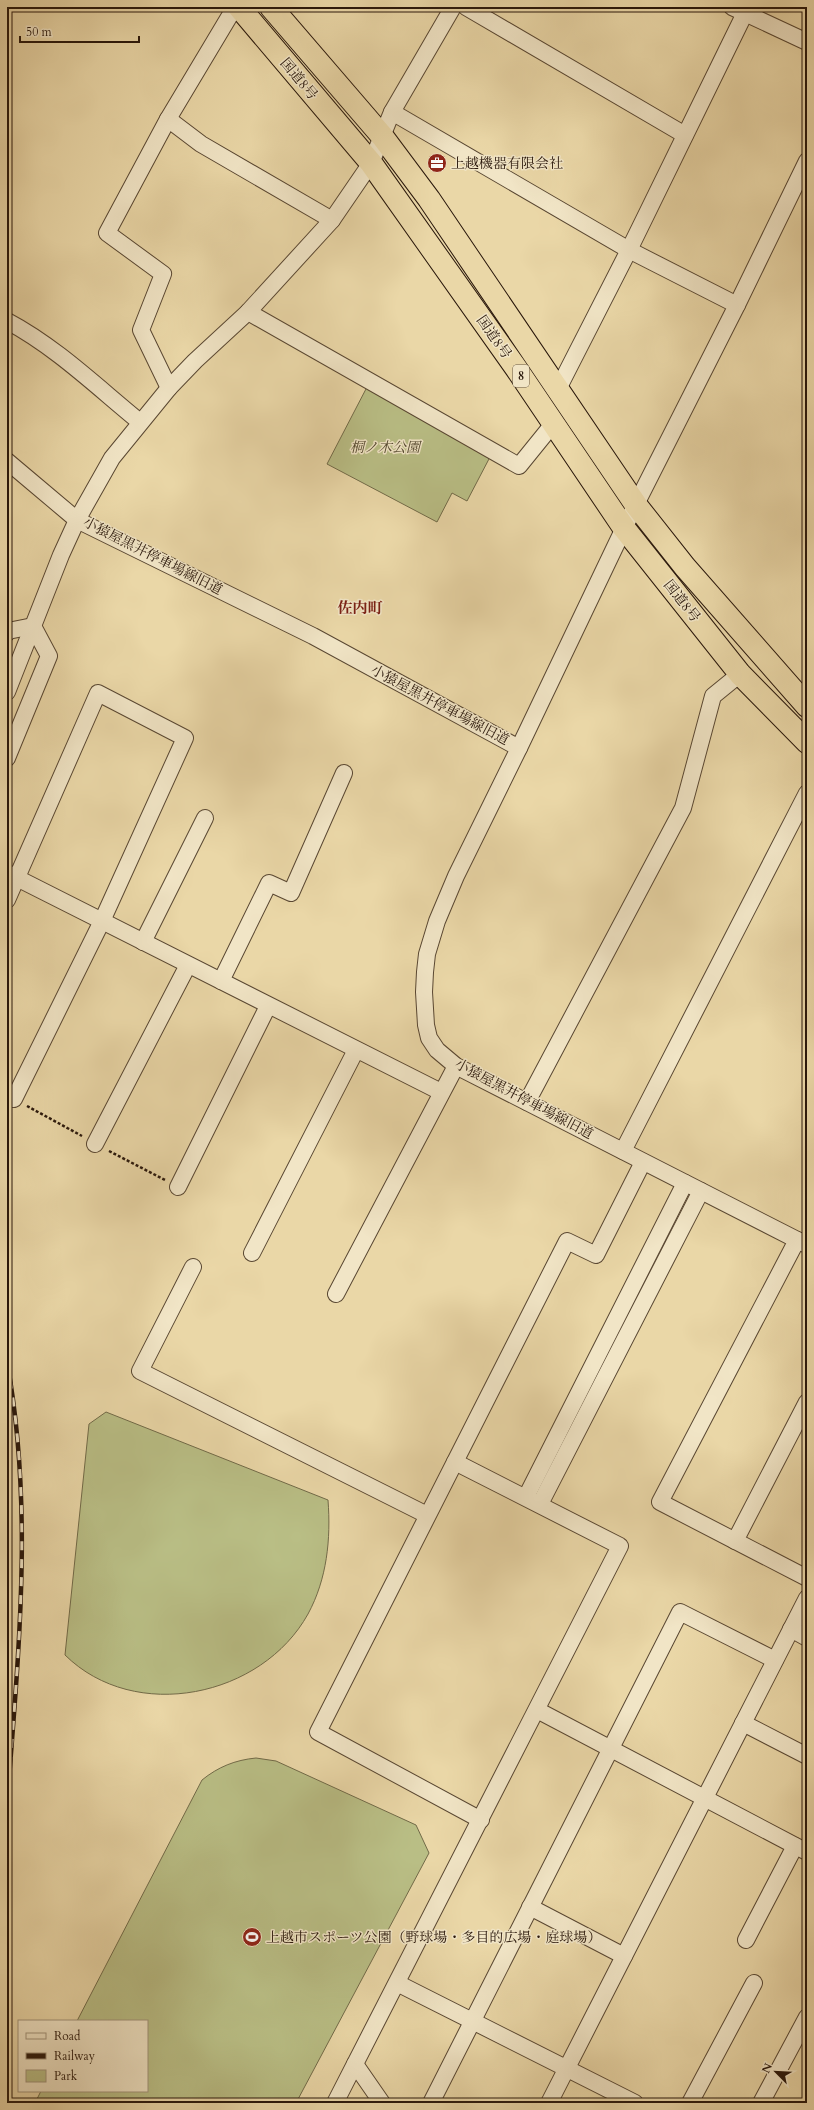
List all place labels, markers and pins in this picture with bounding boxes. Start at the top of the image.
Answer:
office icon: 上越機器有限会社 [426,152,448,174]
place label: 上越機器有限会社 [451,154,563,173]
sports icon: 上越市スポーツ公園（野球場・多目的広場・庭球場） [241,1926,263,1948]
place label: 上越市スポーツ公園（野球場・多目的広場・庭球場） [266,1928,601,1947]

